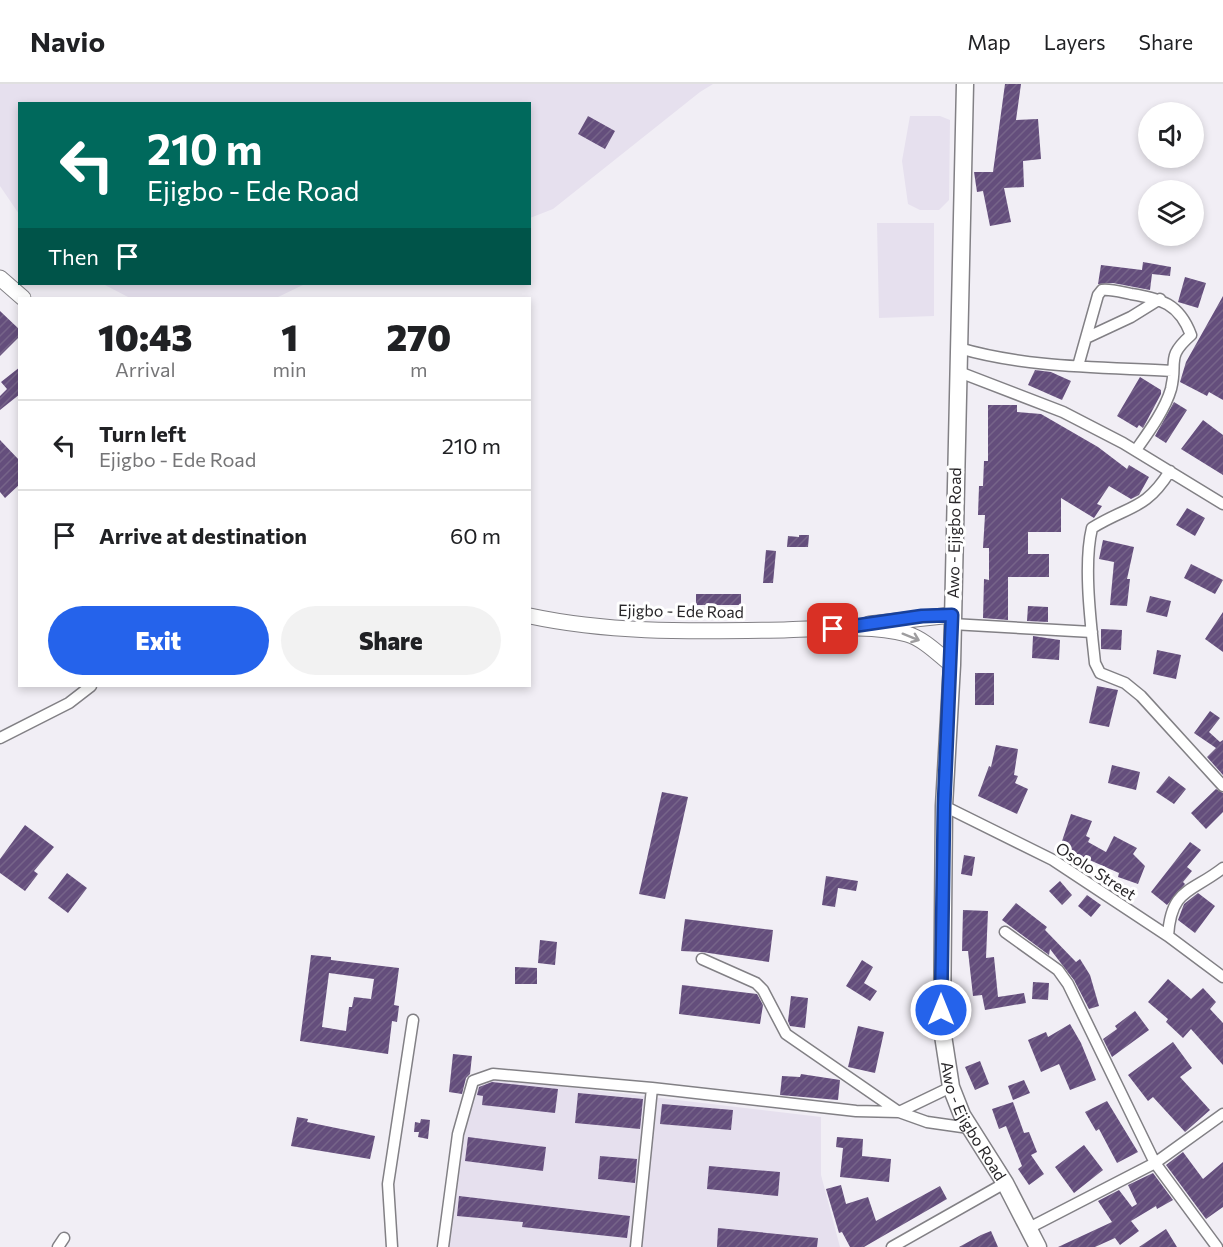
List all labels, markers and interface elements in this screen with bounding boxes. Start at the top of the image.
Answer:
text: Navio [30,24,105,58]
text: Map [967,29,1011,54]
text: Layers [1044,29,1106,54]
text: Share [1139,29,1193,54]
map controls [1138,102,1204,246]
button: sound [1138,102,1204,168]
text: 210 m [147,122,262,174]
icon: left [48,126,126,204]
text: Ejigbo - Ede Road [147,174,359,207]
button: layers [1138,180,1204,246]
icon: arrive [111,240,144,273]
text: Then [48,243,99,270]
text: 10:43 [98,314,193,358]
text: 1 [281,314,298,358]
text: 270 [386,314,451,358]
text: Arrival [115,357,176,381]
text: min [273,357,307,381]
text: m [410,357,428,381]
text: Turn left [99,420,186,447]
icon: left [48,429,81,462]
text: 210 m [442,432,501,459]
text: Ejigbo - Ede Road [99,447,256,471]
street label: Awo - Ejigbo Road [943,467,964,599]
icon: arrive [48,519,81,552]
text: Arrive at destination [99,522,307,549]
text: 60 m [450,522,501,549]
street label: Ejigbo - Ede Road [618,600,744,621]
pin [807,603,858,654]
button: Exit [48,606,269,675]
button: Share [281,606,501,675]
icon: arrive [816,612,849,645]
one-way arrow [902,632,920,643]
street label: Osolo Street [1053,838,1140,904]
position arrow [909,978,973,1042]
street label: Awo - Ejigbo Road [938,1060,1011,1184]

